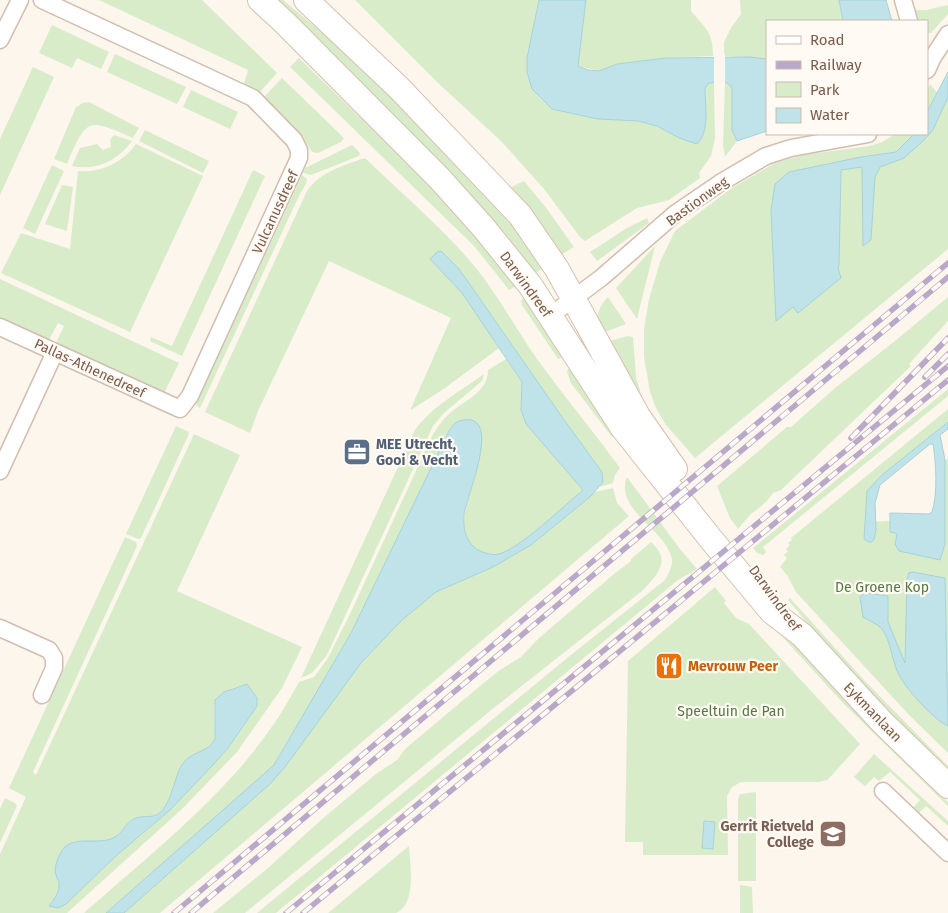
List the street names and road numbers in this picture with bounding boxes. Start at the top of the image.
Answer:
street label: Vulcanusdreef [249,167,303,257]
street label: Bastionweg [663,173,732,230]
street label: Darwindreef [496,248,556,322]
street label: Pallas-Athenedreef [32,335,149,402]
street label: Darwindreef [745,562,805,636]
street label: Eykmanlaan [840,679,905,746]

